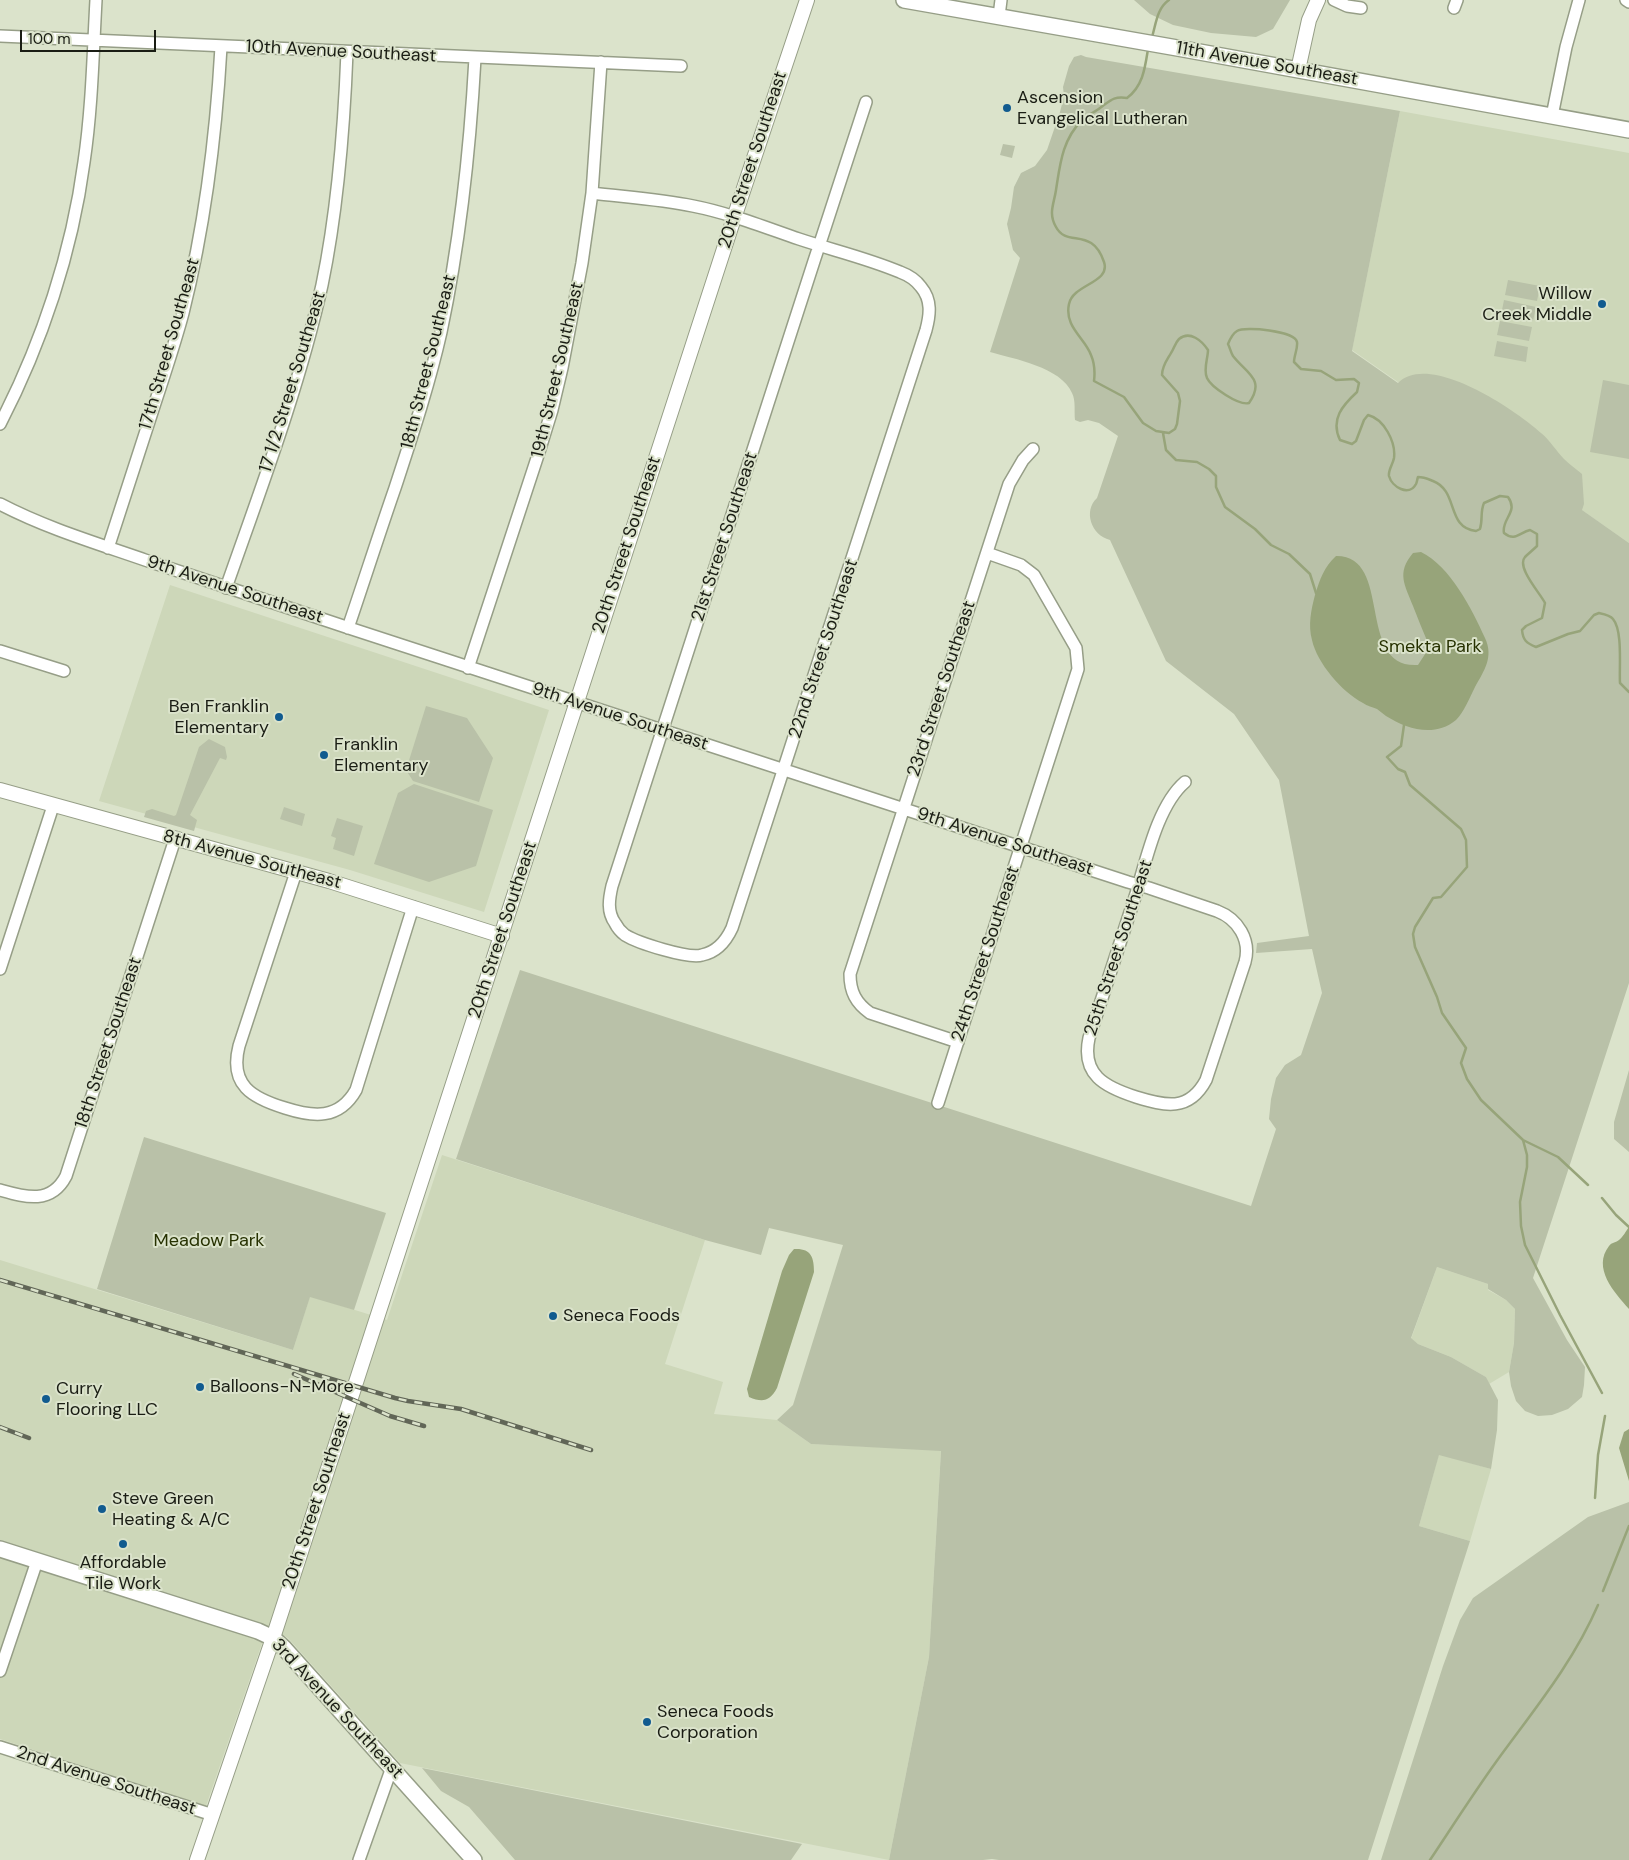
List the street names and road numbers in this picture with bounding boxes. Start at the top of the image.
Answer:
street label: 10th Avenue Southeast [245,36,437,68]
street label: 11th Avenue Southeast [1175,37,1359,91]
street label: 20th Street Southeast [714,69,792,251]
street label: 17th Street Southeast [135,256,205,432]
street label: 18th Street Southeast [397,272,461,452]
street label: 19th Street Southeast [527,280,589,460]
street label: 17 1/2 Street Southeast [255,289,331,475]
street label: 21st Street Southeast [687,450,763,624]
street label: 20th Street Southeast [588,454,666,636]
street label: 9th Avenue Southeast [144,551,326,629]
street label: 22nd Street Southeast [785,557,863,741]
street label: 23rd Street Southeast [903,598,981,780]
street label: 9th Avenue Southeast [529,678,711,756]
street label: 9th Avenue Southeast [914,803,1096,881]
street label: 8th Avenue Southeast [161,826,343,894]
street label: 20th Street Southeast [464,839,542,1021]
street label: 25th Street Southeast [1080,857,1158,1039]
street label: 24th Street Southeast [947,863,1025,1045]
street label: 18th Street Southeast [71,954,147,1132]
street label: 20th Street Southeast [278,1410,356,1592]
street label: 3rd Avenue Southeast [267,1635,407,1783]
street label: 2nd Avenue Southeast [14,1742,198,1820]

